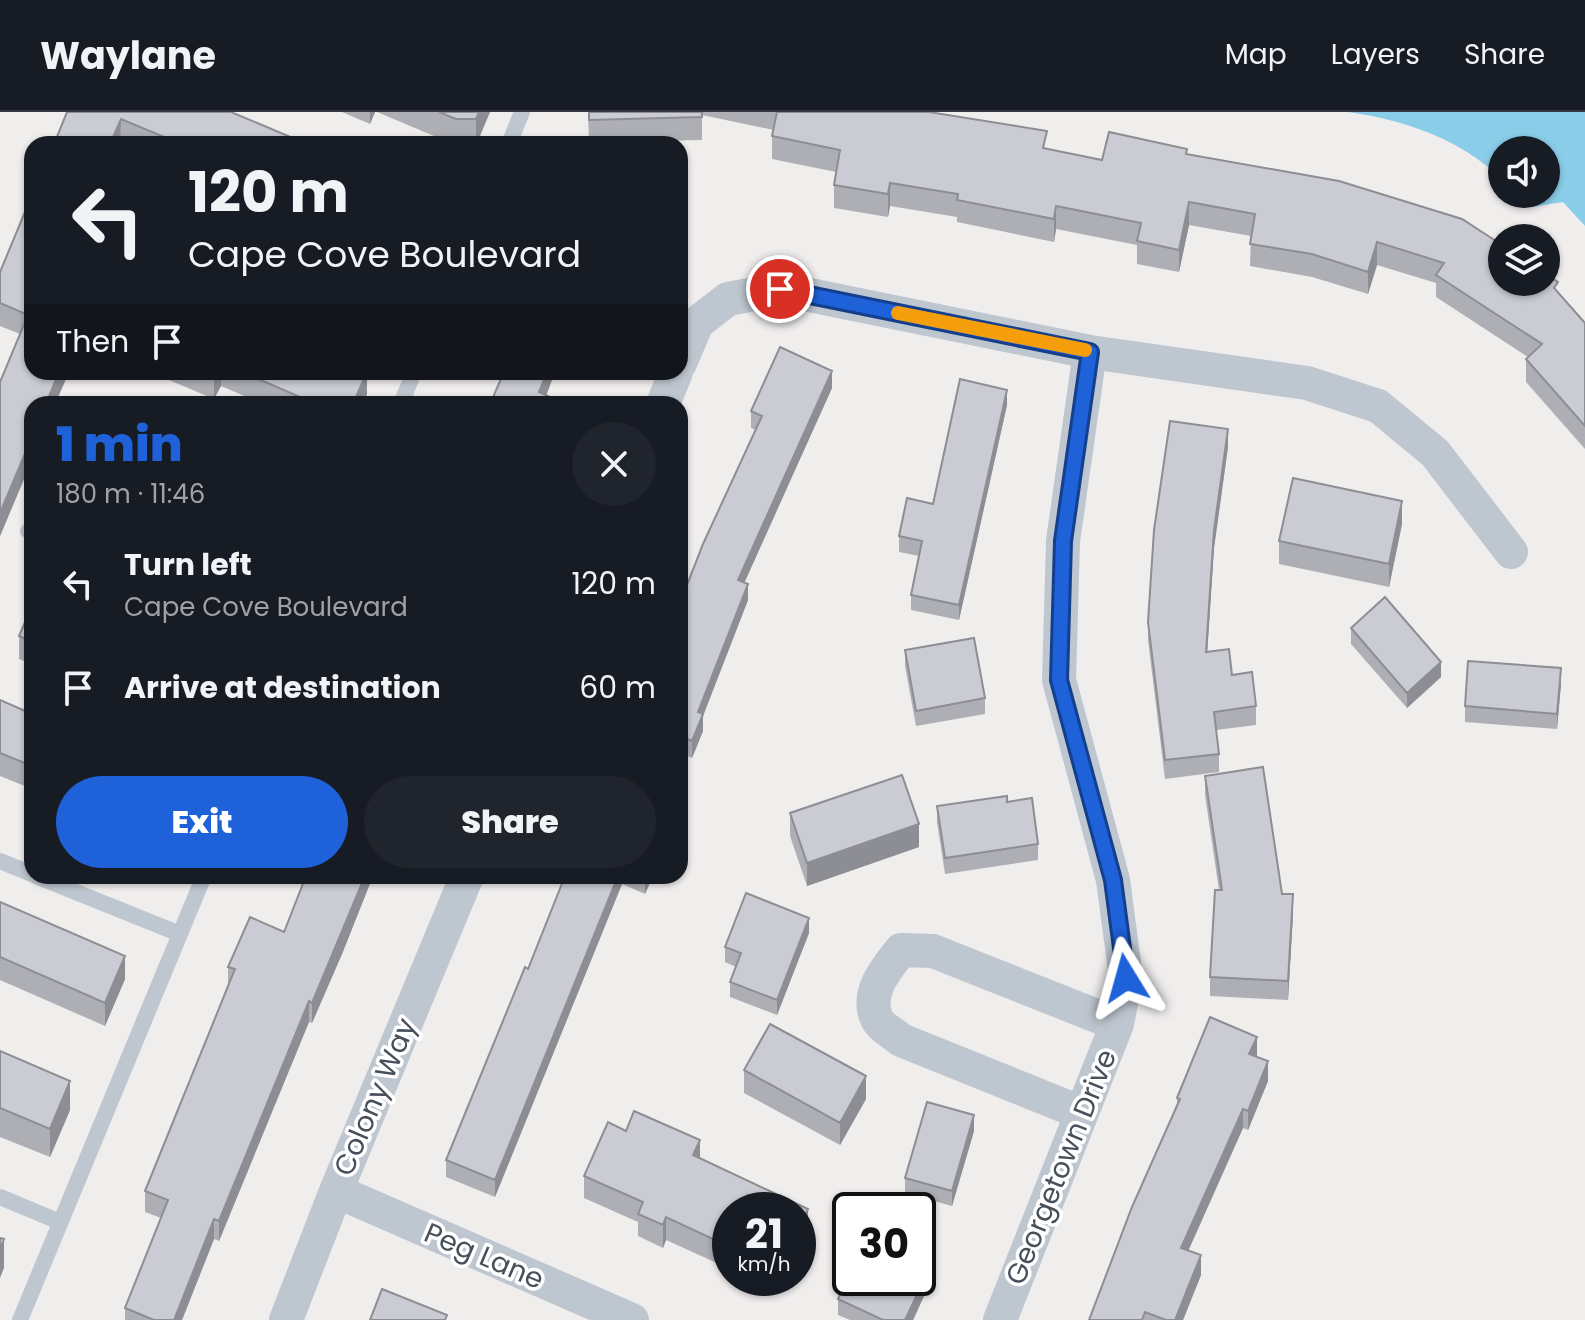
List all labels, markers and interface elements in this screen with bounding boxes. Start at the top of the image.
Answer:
text: Waylane [40,29,216,82]
text: Map [1225,35,1287,74]
text: Layers [1331,35,1420,74]
text: Share [1464,35,1545,74]
map controls [1488,136,1560,296]
button: sound [1488,136,1560,208]
text: 120 m [188,153,349,232]
icon: left [56,168,160,272]
button: layers [1488,224,1560,296]
text: Cape Cove Boulevard [188,229,581,280]
pin [746,255,814,323]
icon: arrive [758,267,802,311]
text: Then [56,320,129,363]
icon: arrive [145,320,189,364]
text: 1 min [56,411,183,478]
button: close [572,422,656,506]
text: 180 m · 11:46 [56,476,205,512]
text: Turn left [124,543,252,586]
icon: left [56,562,100,606]
text: 120 m [571,562,656,605]
text: Cape Cove Boulevard [124,589,408,625]
icon: arrive [56,666,100,710]
text: Arrive at destination [124,666,441,709]
text: 60 m [579,666,656,709]
button: Exit [56,776,348,868]
button: Share [364,776,656,868]
position arrow [1084,936,1168,1020]
street label: Colony Way [324,1012,426,1182]
street label: Georgetown Drive [996,1044,1126,1290]
speed limit sign: 30 [832,1192,936,1296]
text: 21 [745,1206,783,1262]
street label: Peg Lane [418,1213,550,1299]
text: km/h [737,1250,791,1278]

